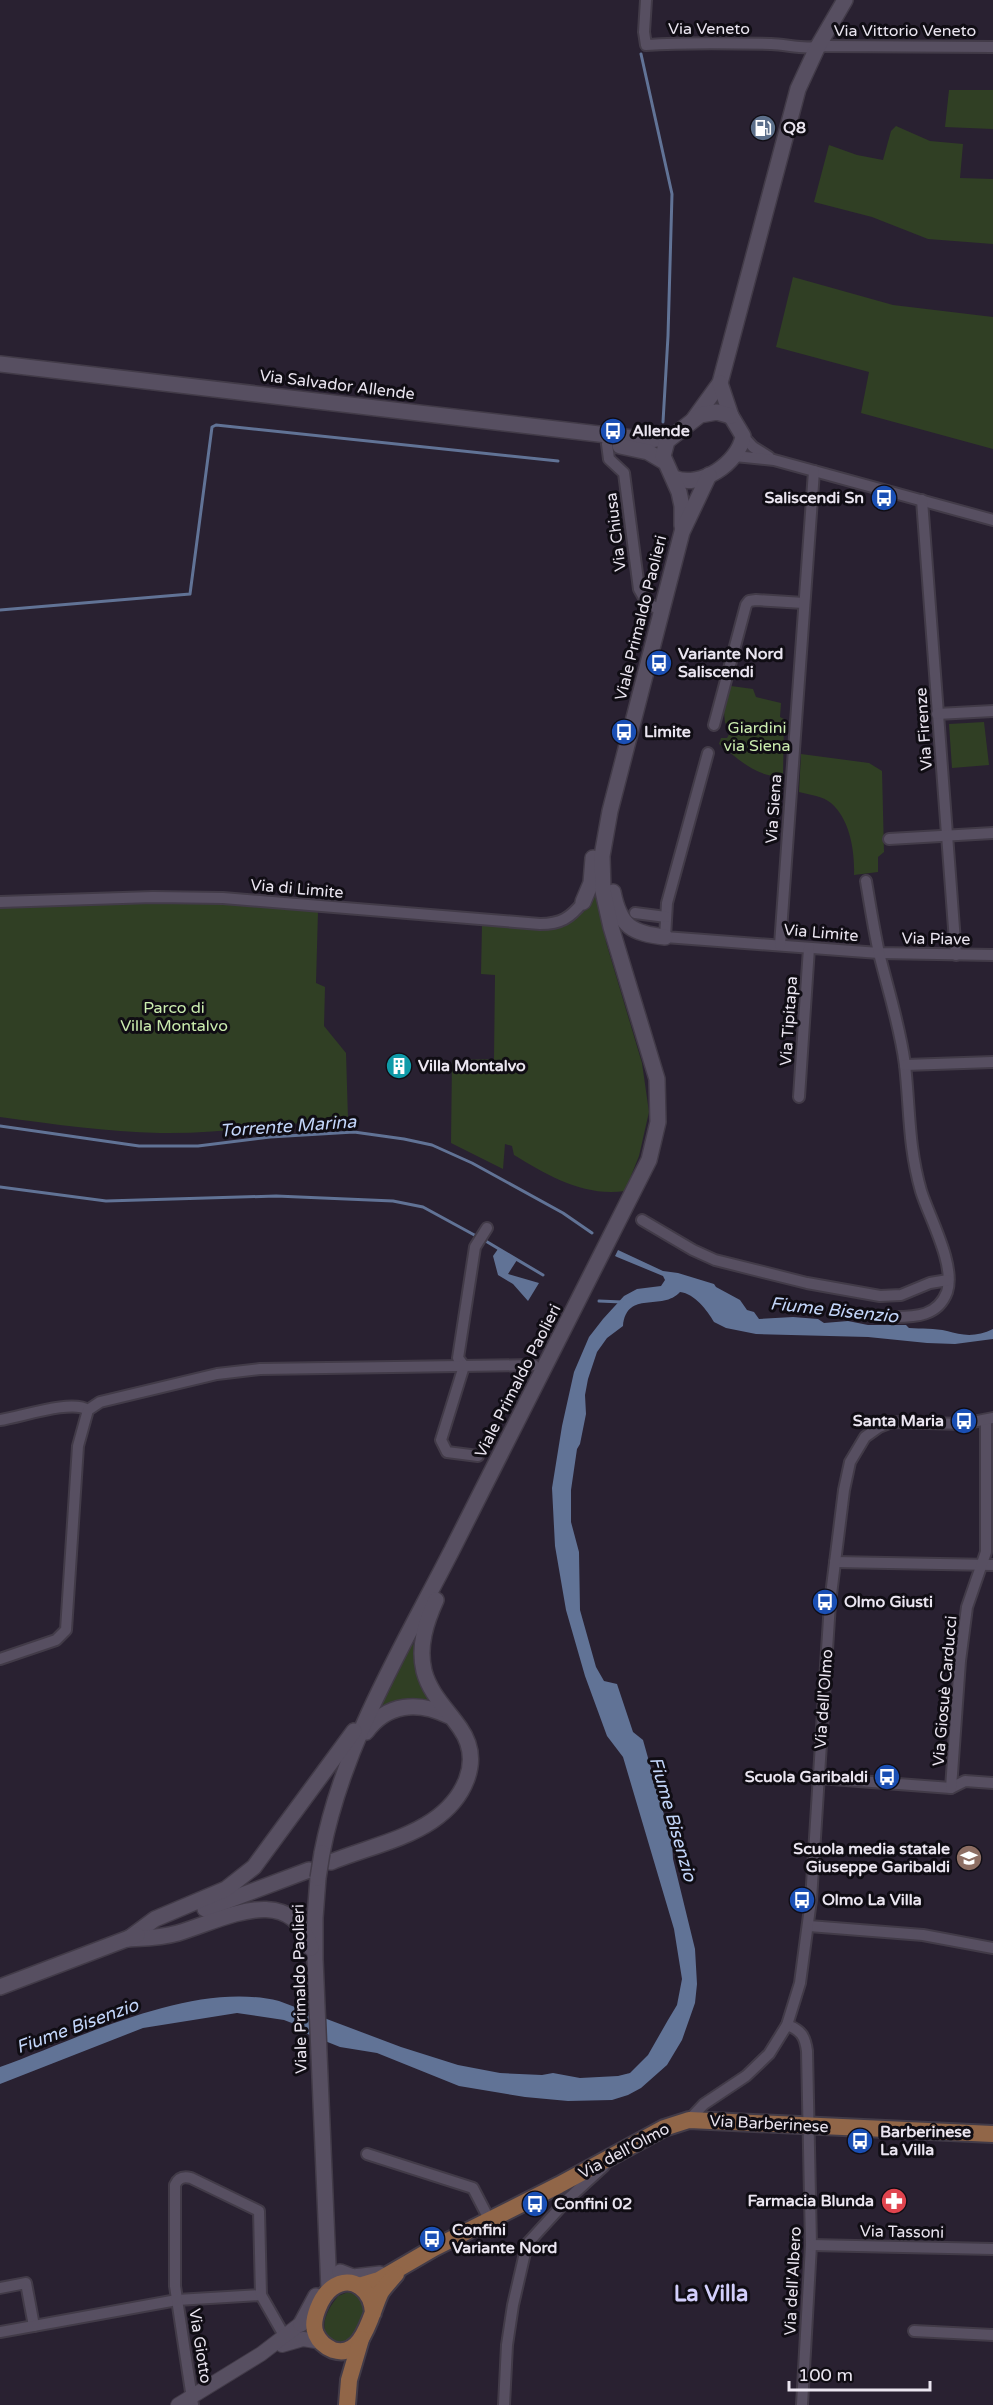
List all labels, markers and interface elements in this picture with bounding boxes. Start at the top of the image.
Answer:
street label: Via Veneto [668,19,750,39]
street label: Via Vittorio Veneto [834,21,976,41]
fuel station icon: Q8 [748,113,778,143]
place label: Q8 [783,118,806,138]
street label: Via Salvador Allende [258,366,416,404]
bus stop icon: Allende [598,416,628,446]
place label: Allende [632,421,690,441]
bus stop icon: Saliscendi Sn [869,483,899,513]
place label: Saliscendi Sn [765,488,864,508]
street label: Via Chiusa [601,491,631,573]
street label: Viale Primaldo Paolieri [611,533,671,703]
place label: Variante Nord Saliscendi [678,644,783,682]
bus stop icon: Variante Nord Saliscendi [644,648,674,678]
street label: Via Firenze [911,687,937,771]
bus stop icon: Limite [609,717,639,747]
park label: Giardini via Siena [723,718,791,756]
place label: Limite [644,722,691,742]
street label: Via Siena [762,774,786,844]
street label: Via di Limite [250,875,344,903]
street label: Via Limite [783,920,859,946]
street label: Via Piave [901,928,971,950]
street label: Via Tipitapa [776,975,802,1067]
park label: Parco di Villa Montalvo [120,998,228,1036]
building icon: Villa Montalvo [384,1051,414,1081]
place label: Villa Montalvo [418,1056,526,1076]
water label: Torrente Marina [219,1110,358,1142]
water label: Fiume Bisenzio [769,1292,900,1328]
street label: Viale Primaldo Paolieri [471,1301,565,1461]
bus stop icon: Santa Maria [949,1406,979,1436]
place label: Santa Maria [853,1411,944,1431]
bus stop icon: Olmo Giusti [810,1587,840,1617]
place label: Olmo Giusti [844,1592,933,1612]
street label: Via Giosuè Carducci [928,1615,962,1767]
street label: Via dell'Olmo [811,1648,837,1750]
water label: Fiume Bisenzio [645,1754,702,1885]
bus stop icon: Scuola Garibaldi [872,1762,902,1792]
place label: Scuola Garibaldi [745,1767,868,1787]
place label: Scuola media statale Giuseppe Garibaldi [793,1839,950,1877]
school or university icon: Scuola media statale Giuseppe Garibaldi [954,1843,984,1873]
bus stop icon: Olmo La Villa [787,1885,817,1915]
place label: Olmo La Villa [822,1890,922,1910]
street label: Viale Primaldo Paolieri [289,1904,311,2074]
water label: Fiume Bisenzio [13,1993,142,2058]
street label: Via Barberinese [709,2111,829,2137]
street label: Via dell'Olmo [575,2119,673,2183]
place label: Barberinese La Villa [880,2122,971,2160]
bus stop icon: Barberinese La Villa [845,2126,875,2156]
pharmacy icon: Farmacia Blunda [879,2186,909,2216]
bus stop icon: Confini 02 [520,2189,550,2219]
place label: Farmacia Blunda [747,2191,874,2211]
place label: Confini 02 [554,2194,632,2214]
place label: Confini Variante Nord [452,2220,557,2258]
street label: Via Tassoni [860,2221,944,2243]
bus stop icon: Confini Variante Nord [417,2224,447,2254]
street label: Via dell'Albero [780,2226,806,2336]
district label: La Villa [674,2281,748,2307]
street label: Via Giotto [184,2307,216,2385]
scale bar [789,2354,930,2392]
text: 100 m [798,2364,853,2386]

